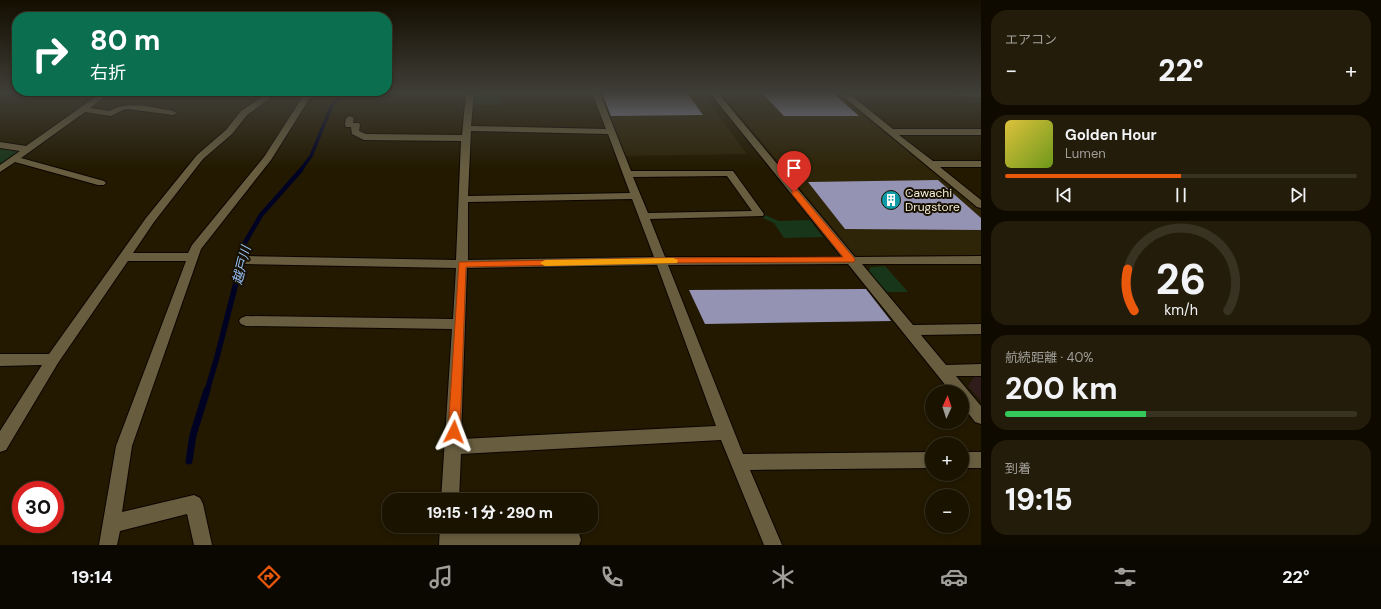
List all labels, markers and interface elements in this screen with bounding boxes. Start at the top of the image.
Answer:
text: 80 m [90,22,160,59]
icon: right [24,28,76,80]
text: エアコン [1005,31,1057,48]
text: 22° [1158,51,1204,90]
text: − [1005,56,1017,85]
text: + [1345,56,1357,85]
text: 右折 [90,61,126,85]
text: Golden Hour [1065,125,1157,145]
text: Lumen [1065,145,1106,162]
pin [777,151,811,192]
icon: arrive [783,157,805,179]
icon: previous [1053,184,1075,206]
icon: pause [1170,184,1192,206]
icon: next [1287,184,1309,206]
place label: Cawachi Drugstore [905,185,960,215]
building icon: Cawachi Drugstore [880,189,902,211]
water label: 越戸川 [229,242,255,286]
text: 26 [1156,252,1206,306]
text: km/h [1164,300,1198,318]
text: 航続距離 · 40% [1005,349,1094,366]
text: 200 km [1005,369,1118,408]
north arrow [925,385,969,429]
map controls [925,385,969,533]
position arrow [433,411,475,453]
button: + [925,437,969,481]
text: 到着 [1005,460,1031,477]
text: 19:15 [1005,480,1073,519]
speed limit sign: 30 [12,481,64,533]
button: − [925,489,969,533]
text: 19:15 · 1 分 · 290 m [427,503,553,523]
icon: directions [255,563,283,591]
icon: music [427,563,455,591]
icon: phone [598,563,626,591]
icon: climate [769,563,797,591]
icon: car [940,563,968,591]
icon: filters [1111,563,1139,591]
text: 19:14 [72,565,112,589]
text: 22° [1282,565,1309,589]

